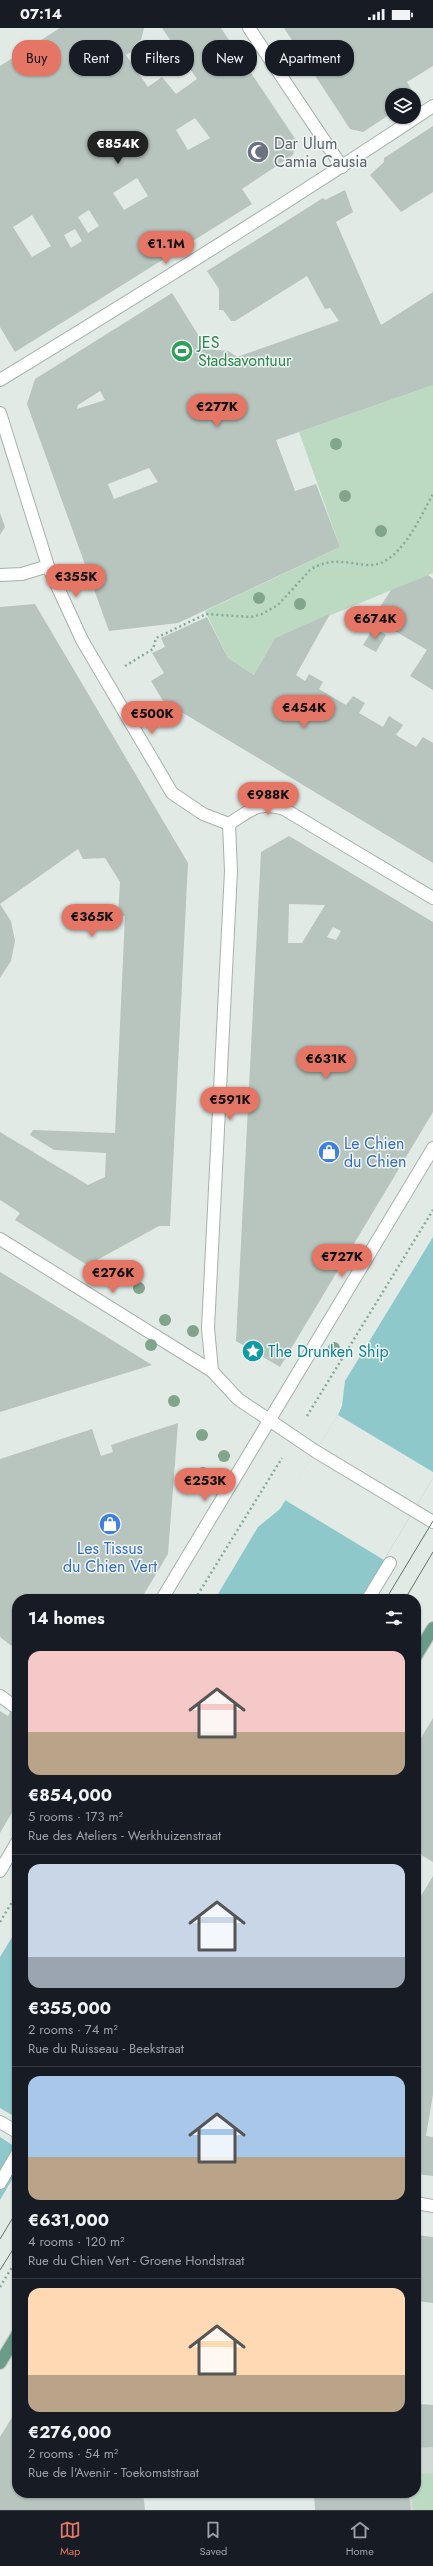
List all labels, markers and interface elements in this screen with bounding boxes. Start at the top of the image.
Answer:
text: 07:14 [20,3,62,25]
chip: Buy [12,40,61,76]
chip: Rent [69,40,123,76]
chip: Filters [131,40,194,76]
chip: New [202,40,257,76]
chip: Apartment [265,40,354,76]
map controls [385,88,421,124]
button: layers [385,88,421,124]
pin: €854K [90,131,146,165]
place label: Dar Ulum Camia Causia [274,132,367,173]
text: €854K [96,134,140,153]
mosque icon: Dar Ulum Camia Causia [245,139,271,165]
pin: €1.1M [138,231,194,265]
text: €1.1M [147,234,185,253]
place label: JES Stadsavontuur [196,331,292,372]
sports icon: JES Stadsavontuur [169,338,195,364]
pin: €277K [189,394,245,428]
text: €277K [196,397,238,416]
pin: €355K [48,564,104,598]
text: €355K [55,567,97,586]
pin: €674K [347,606,403,640]
text: €674K [353,609,397,628]
pin: €454K [276,695,332,729]
text: €454K [282,698,326,717]
pin: €500K [124,701,180,735]
text: €500K [130,704,174,723]
pin: €988K [240,782,296,816]
text: €988K [247,785,289,804]
pin: €365K [64,904,120,938]
text: €365K [71,907,113,926]
pin: €631K [298,1046,354,1080]
text: €631K [306,1049,347,1068]
pin: €591K [202,1087,258,1121]
text: €591K [209,1090,251,1109]
place label: Le Chien du Chien [344,1132,406,1173]
shop icon: Le Chien du Chien [316,1139,342,1165]
pin: €727K [314,1244,370,1278]
text: €727K [321,1247,363,1266]
pin: €276K [85,1260,141,1294]
text: €276K [92,1263,134,1282]
place icon: The Drunken Ship [240,1338,266,1364]
place label: The Drunken Ship [268,1340,389,1363]
pin: €253K [177,1468,233,1502]
text: €253K [184,1471,226,1490]
shop icon: Les Tissus du Chien Vert [97,1511,123,1537]
place label: Les Tissus du Chien Vert [63,1537,157,1578]
text: 14 homes [28,1606,105,1630]
icon: filters [383,1607,405,1629]
icon: home [181,1677,253,1749]
text: €854,000 [28,1783,112,1807]
text: 5 rooms · 173 m² [28,1807,123,1826]
text: Rue des Ateliers - Werkhuizenstraat [28,1826,221,1845]
icon: home [181,1890,253,1962]
text: €355,000 [28,1996,111,2020]
text: 2 rooms · 74 m² [28,2020,118,2039]
text: Rue du Ruisseau - Beekstraat [28,2039,184,2058]
icon: home [181,2102,253,2174]
text: €631,000 [28,2208,109,2232]
text: 4 rooms · 120 m² [28,2232,125,2251]
text: Rue du Chien Vert - Groene Hondstraat [28,2251,244,2270]
icon: home [181,2314,253,2386]
text: €276,000 [28,2420,111,2444]
text: 2 rooms · 54 m² [28,2444,118,2463]
text: Rue de l'Avenir - Toekomststraat [28,2463,199,2482]
tab: Map [59,2519,81,2559]
tab: Saved [199,2519,227,2559]
tab: Home [346,2519,374,2559]

